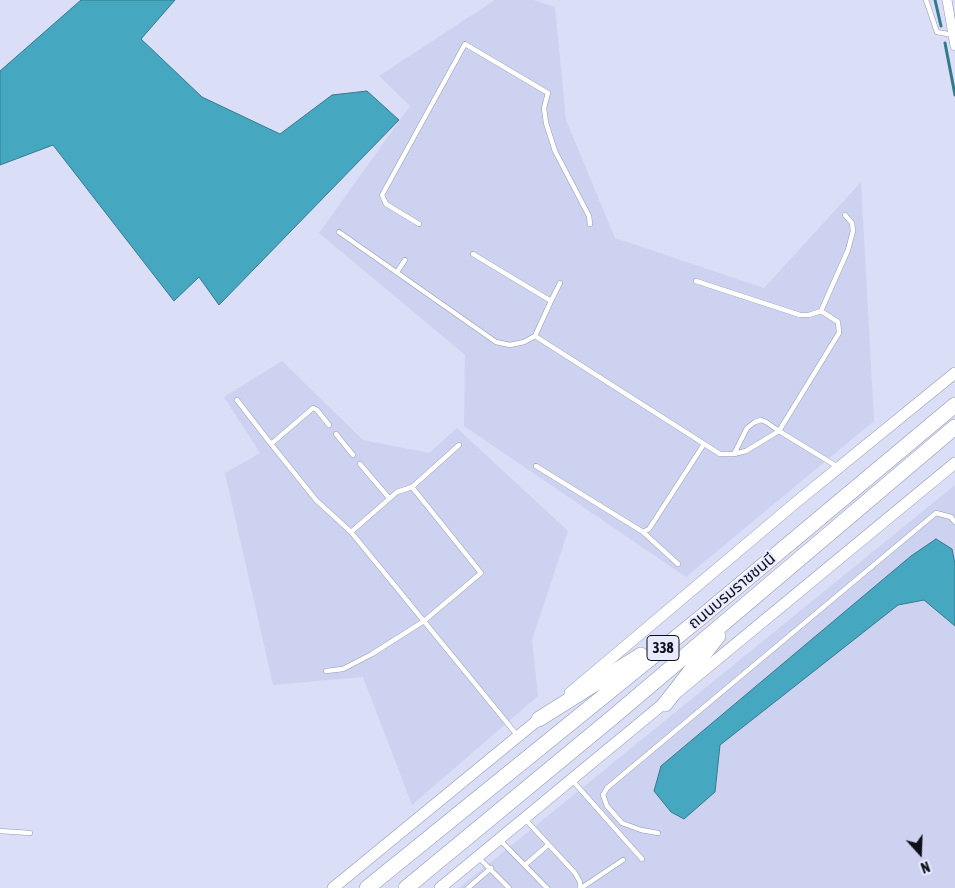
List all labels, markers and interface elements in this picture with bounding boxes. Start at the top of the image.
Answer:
street label: ถนนบรมราชชนนี [684,549,780,633]
road number: 338 [647,636,679,660]
north arrow [895,828,945,878]
text: N [919,858,932,876]

